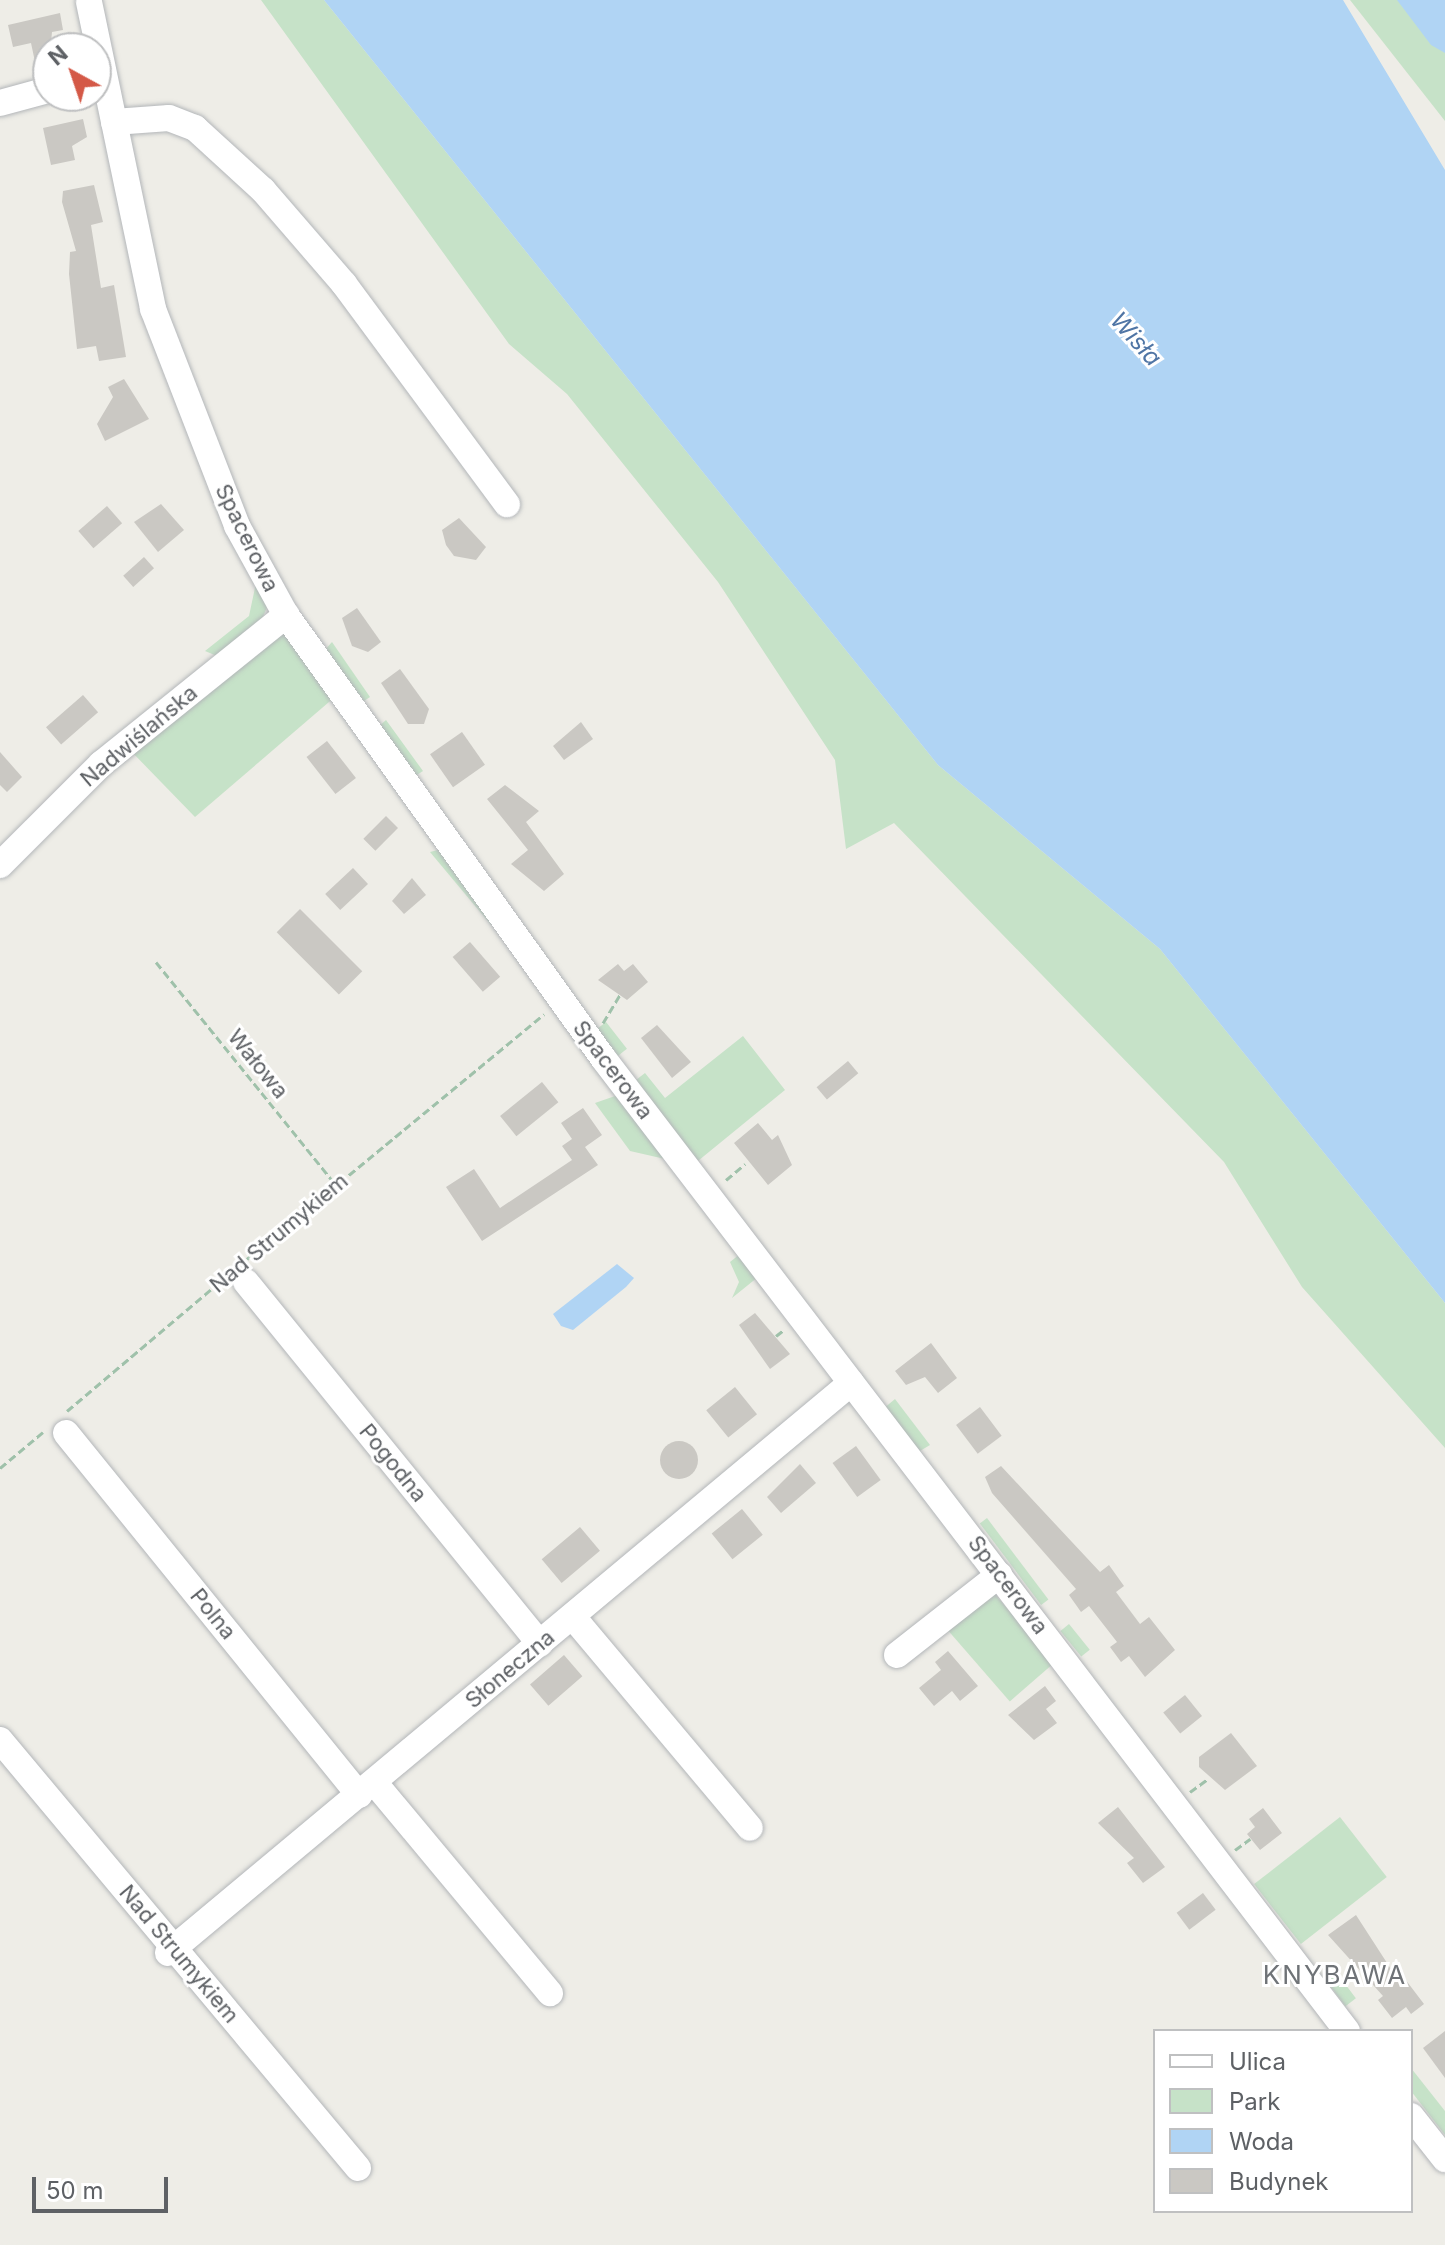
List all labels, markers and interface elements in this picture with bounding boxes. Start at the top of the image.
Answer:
north arrow [32,32,112,112]
text: N [43,40,73,70]
water label: Wisła [1104,306,1168,372]
street label: Spacerowa [210,480,284,596]
street label: Nadwiślańska [75,680,203,792]
street label: Spacerowa [567,1015,659,1125]
street label: Wałowa [222,1024,294,1104]
street label: Nad Strumykiem [205,1168,353,1298]
street label: Pogodna [354,1419,432,1507]
street label: Spacerowa [962,1530,1054,1640]
street label: Polna [185,1583,241,1645]
street label: Słoneczna [460,1624,560,1714]
street label: Nad Strumykiem [114,1880,244,2028]
district label: KNYBAWA [1263,1959,1407,1991]
legend [1153,2029,1413,2213]
text: Ulica [1229,2047,1286,2076]
text: Park [1229,2087,1280,2116]
text: Woda [1229,2127,1294,2156]
scale bar [36,2161,172,2211]
text: Budynek [1229,2167,1329,2196]
text: 50 m [46,2176,104,2205]

